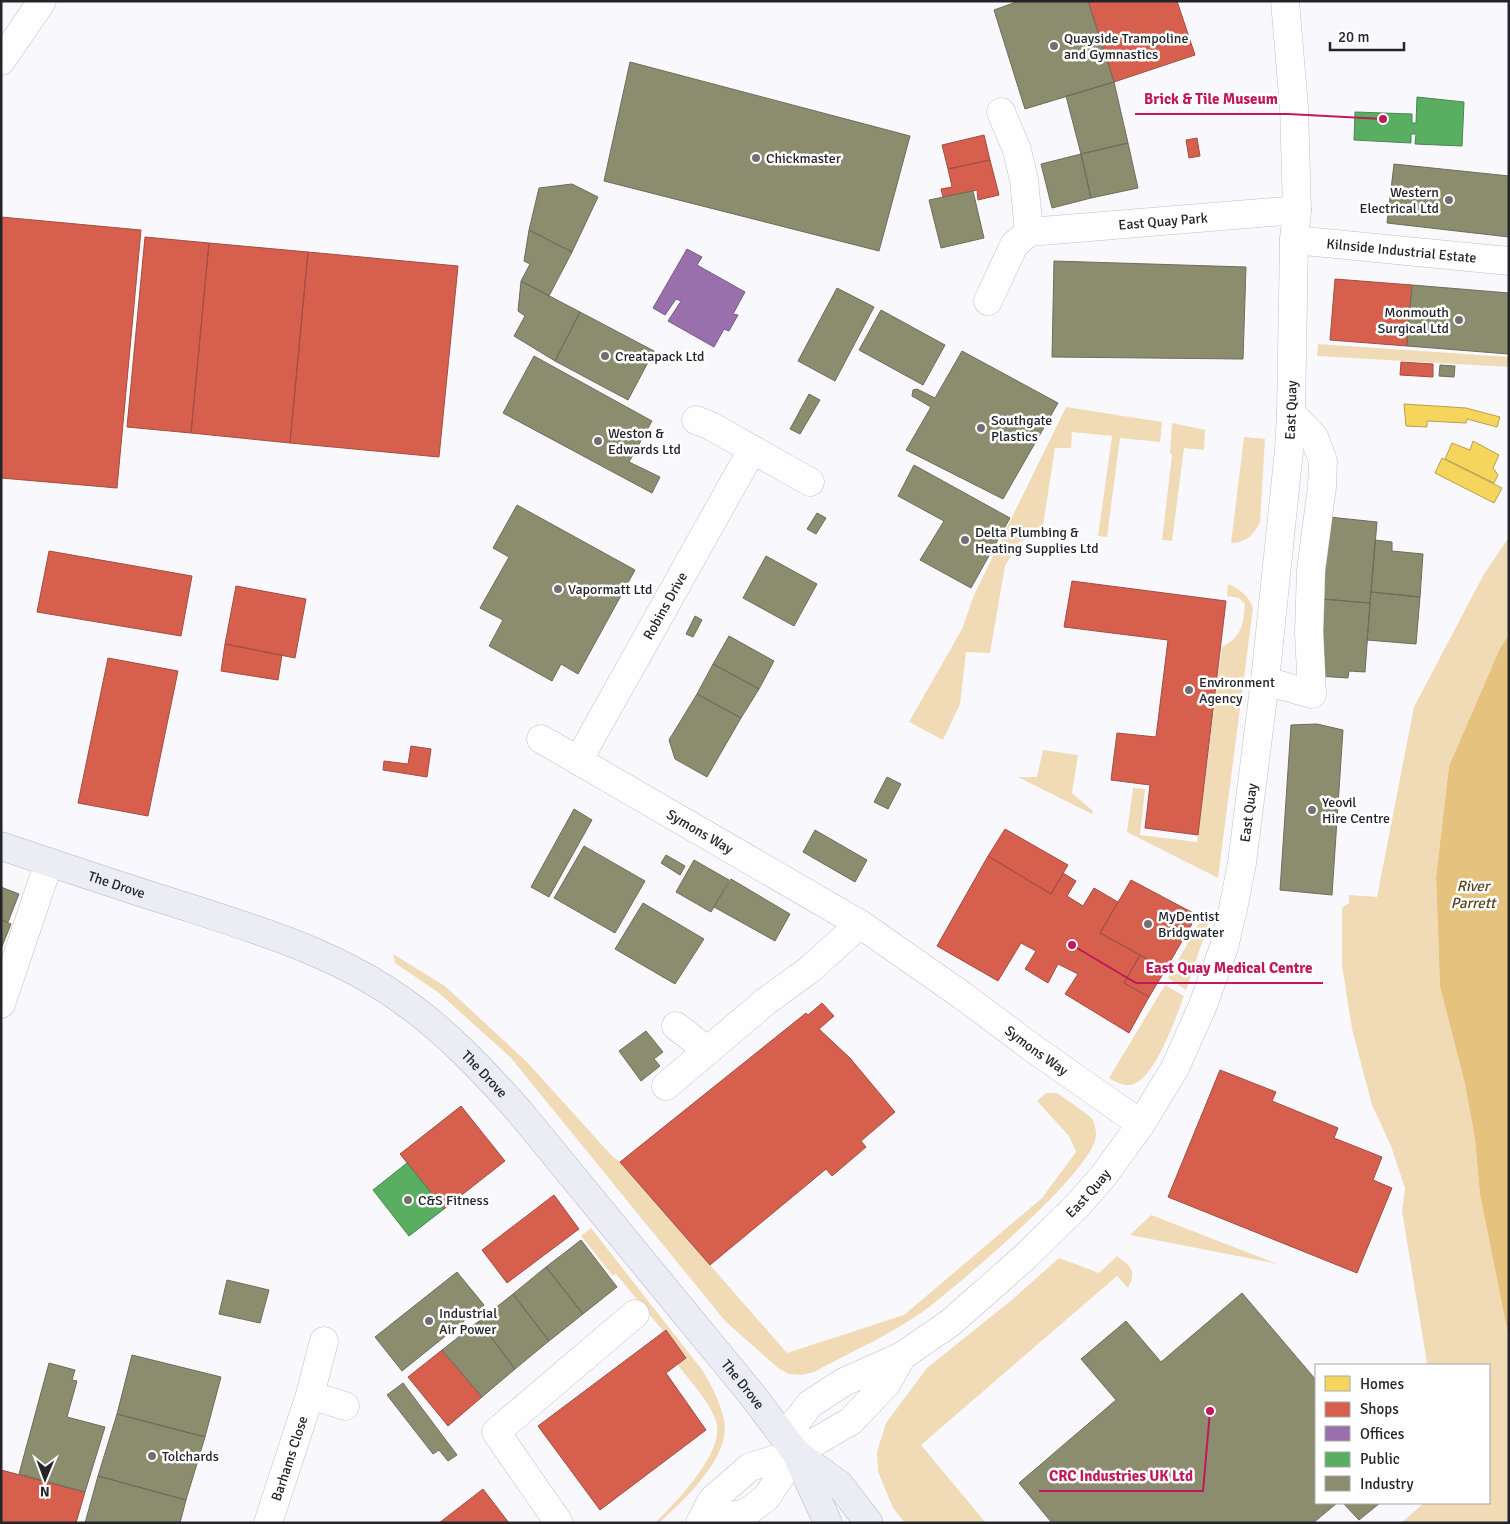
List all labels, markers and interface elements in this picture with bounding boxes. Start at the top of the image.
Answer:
scale bar [1330,20,1404,52]
text: 20 m [1338,28,1369,46]
place label: Quayside Trampoline and Gymnastics [1064,30,1188,63]
marker: Quayside Trampoline and Gymnastics [1048,40,1060,52]
callout: Brick & Tile Museum [1135,84,1288,114]
text: Brick & Tile Museum [1144,90,1278,108]
place label: Chickmaster [766,150,842,167]
marker: Chickmaster [750,152,762,164]
place label: Western Electrical Ltd [1360,184,1439,217]
marker: Western Electrical Ltd [1443,194,1455,206]
street label: East Quay Park [1118,209,1208,234]
street label: Kilnside Industrial Estate [1326,235,1477,267]
place label: Monmouth Surgical Ltd [1377,304,1449,337]
marker: Monmouth Surgical Ltd [1453,314,1465,326]
place label: Creatapack Ltd [615,348,705,365]
marker: Creatapack Ltd [599,350,611,362]
street label: East Quay [1282,380,1301,440]
place label: Southgate Plastics [991,412,1052,445]
marker: Southgate Plastics [975,422,987,434]
place label: Weston & Edwards Ltd [608,425,681,458]
marker: Weston & Edwards Ltd [592,435,604,447]
place label: Delta Plumbing & Heating Supplies Ltd [975,524,1099,557]
marker: Delta Plumbing & Heating Supplies Ltd [959,534,971,546]
street label: Robins Drive [640,569,691,643]
place label: Vapormatt Ltd [568,581,652,598]
marker: Vapormatt Ltd [552,583,564,595]
place label: Environment Agency [1199,674,1275,707]
marker: Environment Agency [1183,684,1195,696]
street label: East Quay [1237,782,1261,843]
place label: Yeovil Hire Centre [1322,794,1390,827]
marker: Yeovil Hire Centre [1306,804,1318,816]
street label: Symons Way [664,806,737,858]
street label: The Drove [86,868,147,902]
water label: River Parrett [1451,877,1497,912]
place label: MyDentist Bridgwater [1158,908,1225,941]
marker: MyDentist Bridgwater [1142,918,1154,930]
callout: East Quay Medical Centre [1136,953,1323,983]
text: East Quay Medical Centre [1145,959,1313,977]
street label: Symons Way [1001,1022,1072,1080]
street label: The Drove [458,1047,511,1101]
street label: East Quay [1062,1166,1115,1221]
place label: C&S Fitness [418,1192,489,1209]
marker: C&S Fitness [402,1194,414,1206]
place label: Industrial Air Power [439,1305,497,1338]
marker: Industrial Air Power [423,1315,435,1327]
street label: The Drove [718,1356,768,1413]
legend [1315,1364,1490,1504]
text: Homes [1360,1375,1404,1393]
text: Shops [1360,1400,1399,1418]
street label: Barhams Close [268,1414,312,1503]
text: Offices [1360,1425,1405,1443]
place label: Tolchards [162,1448,219,1465]
marker: Tolchards [146,1450,158,1462]
text: Public [1360,1450,1400,1468]
north arrow [20,1454,70,1504]
callout: CRC Industries UK Ltd [1039,1461,1203,1491]
text: CRC Industries UK Ltd [1049,1467,1193,1485]
text: Industry [1360,1475,1413,1493]
text: N [40,1483,50,1500]

